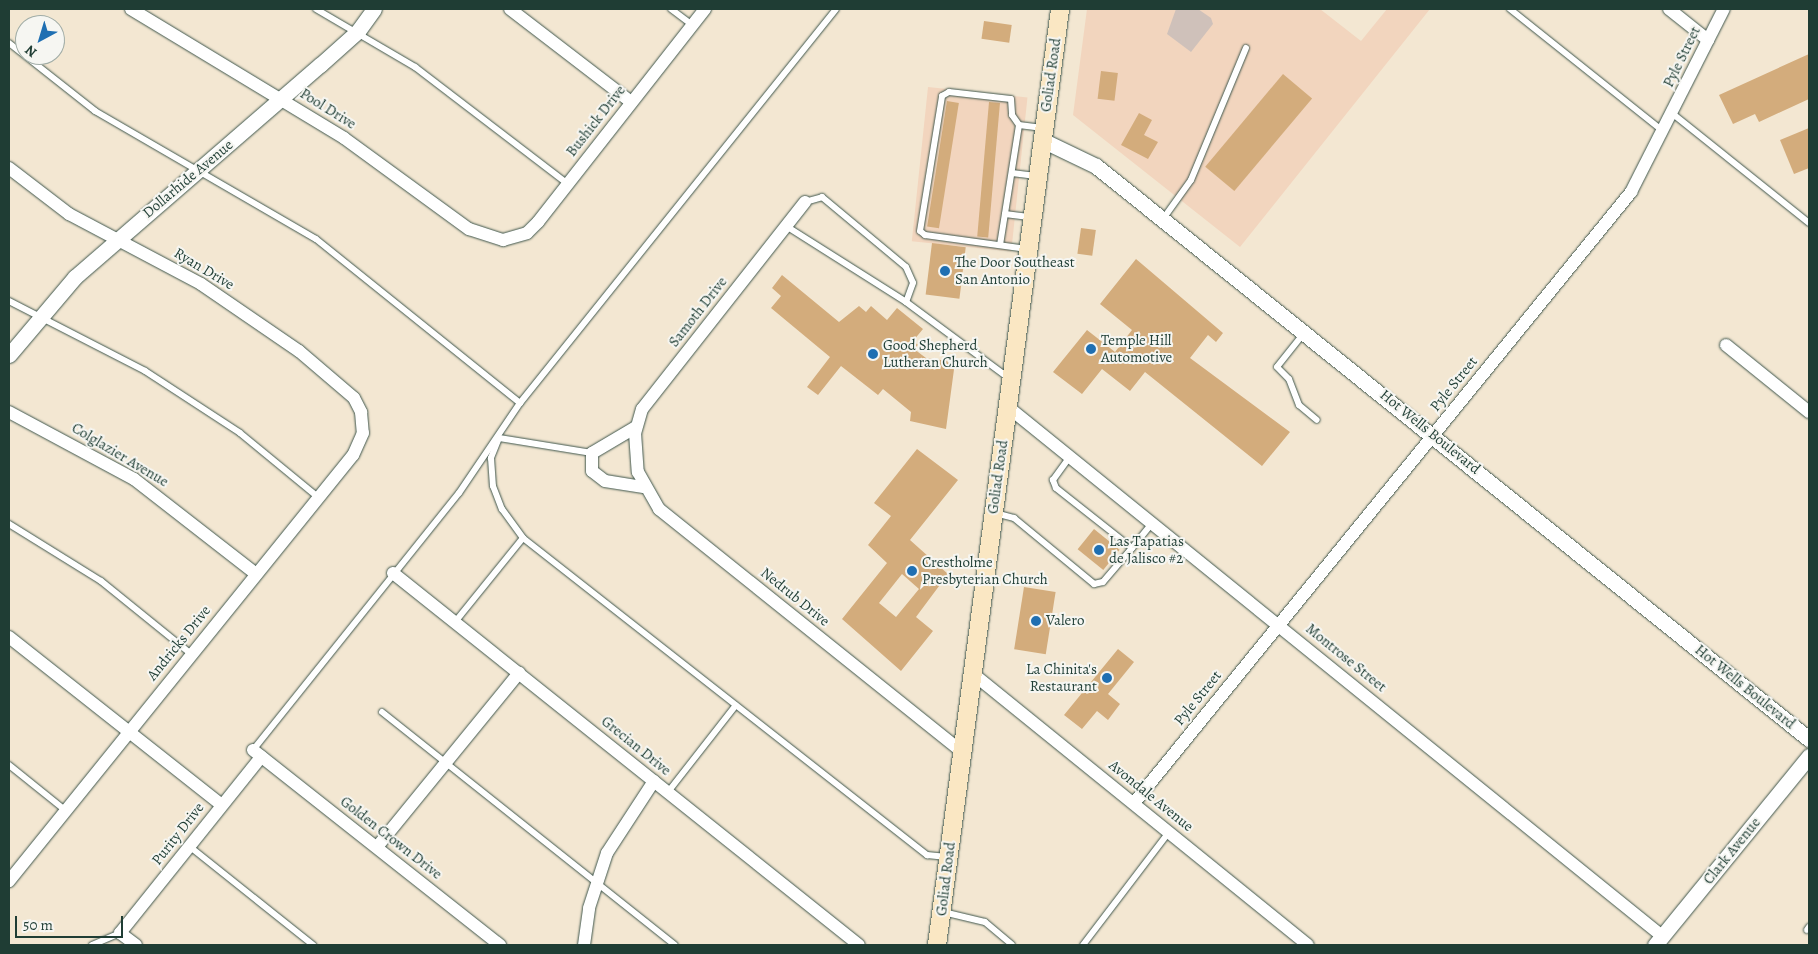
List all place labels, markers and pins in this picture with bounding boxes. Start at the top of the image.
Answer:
place label: The Door Southeast San Antonio [955,253,1075,288]
marker: The Door Southeast San Antonio [939,265,951,277]
place label: Temple Hill Automotive [1101,331,1172,366]
place label: Good Shepherd Lutheran Church [883,336,988,371]
marker: Temple Hill Automotive [1085,343,1097,355]
marker: Good Shepherd Lutheran Church [867,348,879,360]
place label: Las Tapatias de Jalisco #2 [1109,532,1184,567]
marker: Las Tapatias de Jalisco #2 [1093,544,1105,556]
place label: Crestholme Presbyterian Church [922,553,1048,588]
marker: Crestholme Presbyterian Church [906,565,918,577]
place label: Valero [1046,612,1084,630]
marker: Valero [1030,615,1042,627]
place label: La Chinita's Restaurant [1026,660,1097,695]
marker: La Chinita's Restaurant [1101,672,1113,684]

